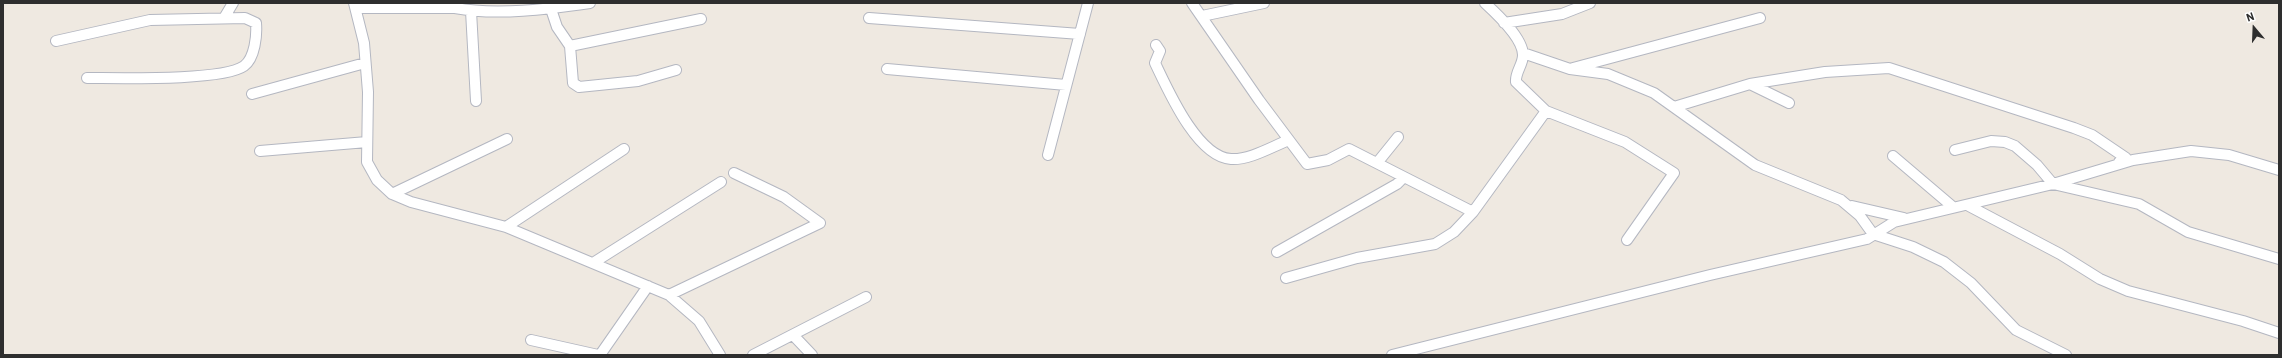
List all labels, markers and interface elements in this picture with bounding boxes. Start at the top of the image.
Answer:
north arrow [2234,8,2274,48]
text: N [2244,9,2256,24]

